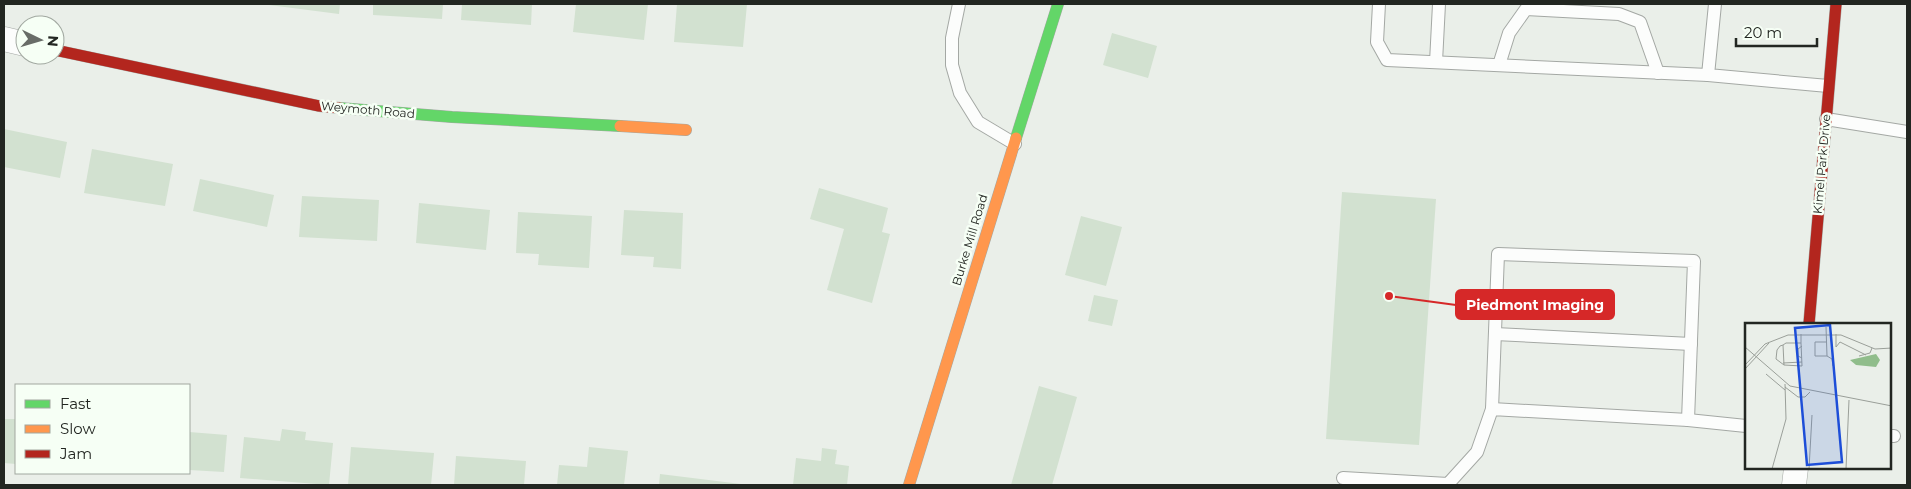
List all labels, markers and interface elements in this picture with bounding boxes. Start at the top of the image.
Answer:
north arrow [15,15,65,65]
scale bar [1736,15,1817,47]
text: 20 m [1744,23,1782,42]
text: N [43,35,62,48]
street label: Weymoth Road [321,98,416,121]
street label: Kimel Park Drive [1810,113,1833,214]
street label: Burke Mill Road [948,192,991,287]
callout: Piedmont Imaging [1456,290,1614,319]
text: Piedmont Imaging [1466,296,1604,314]
inset map [1745,323,1891,469]
legend [15,384,190,474]
text: Fast [60,394,91,413]
text: Slow [60,419,96,438]
text: Jam [59,444,92,463]

